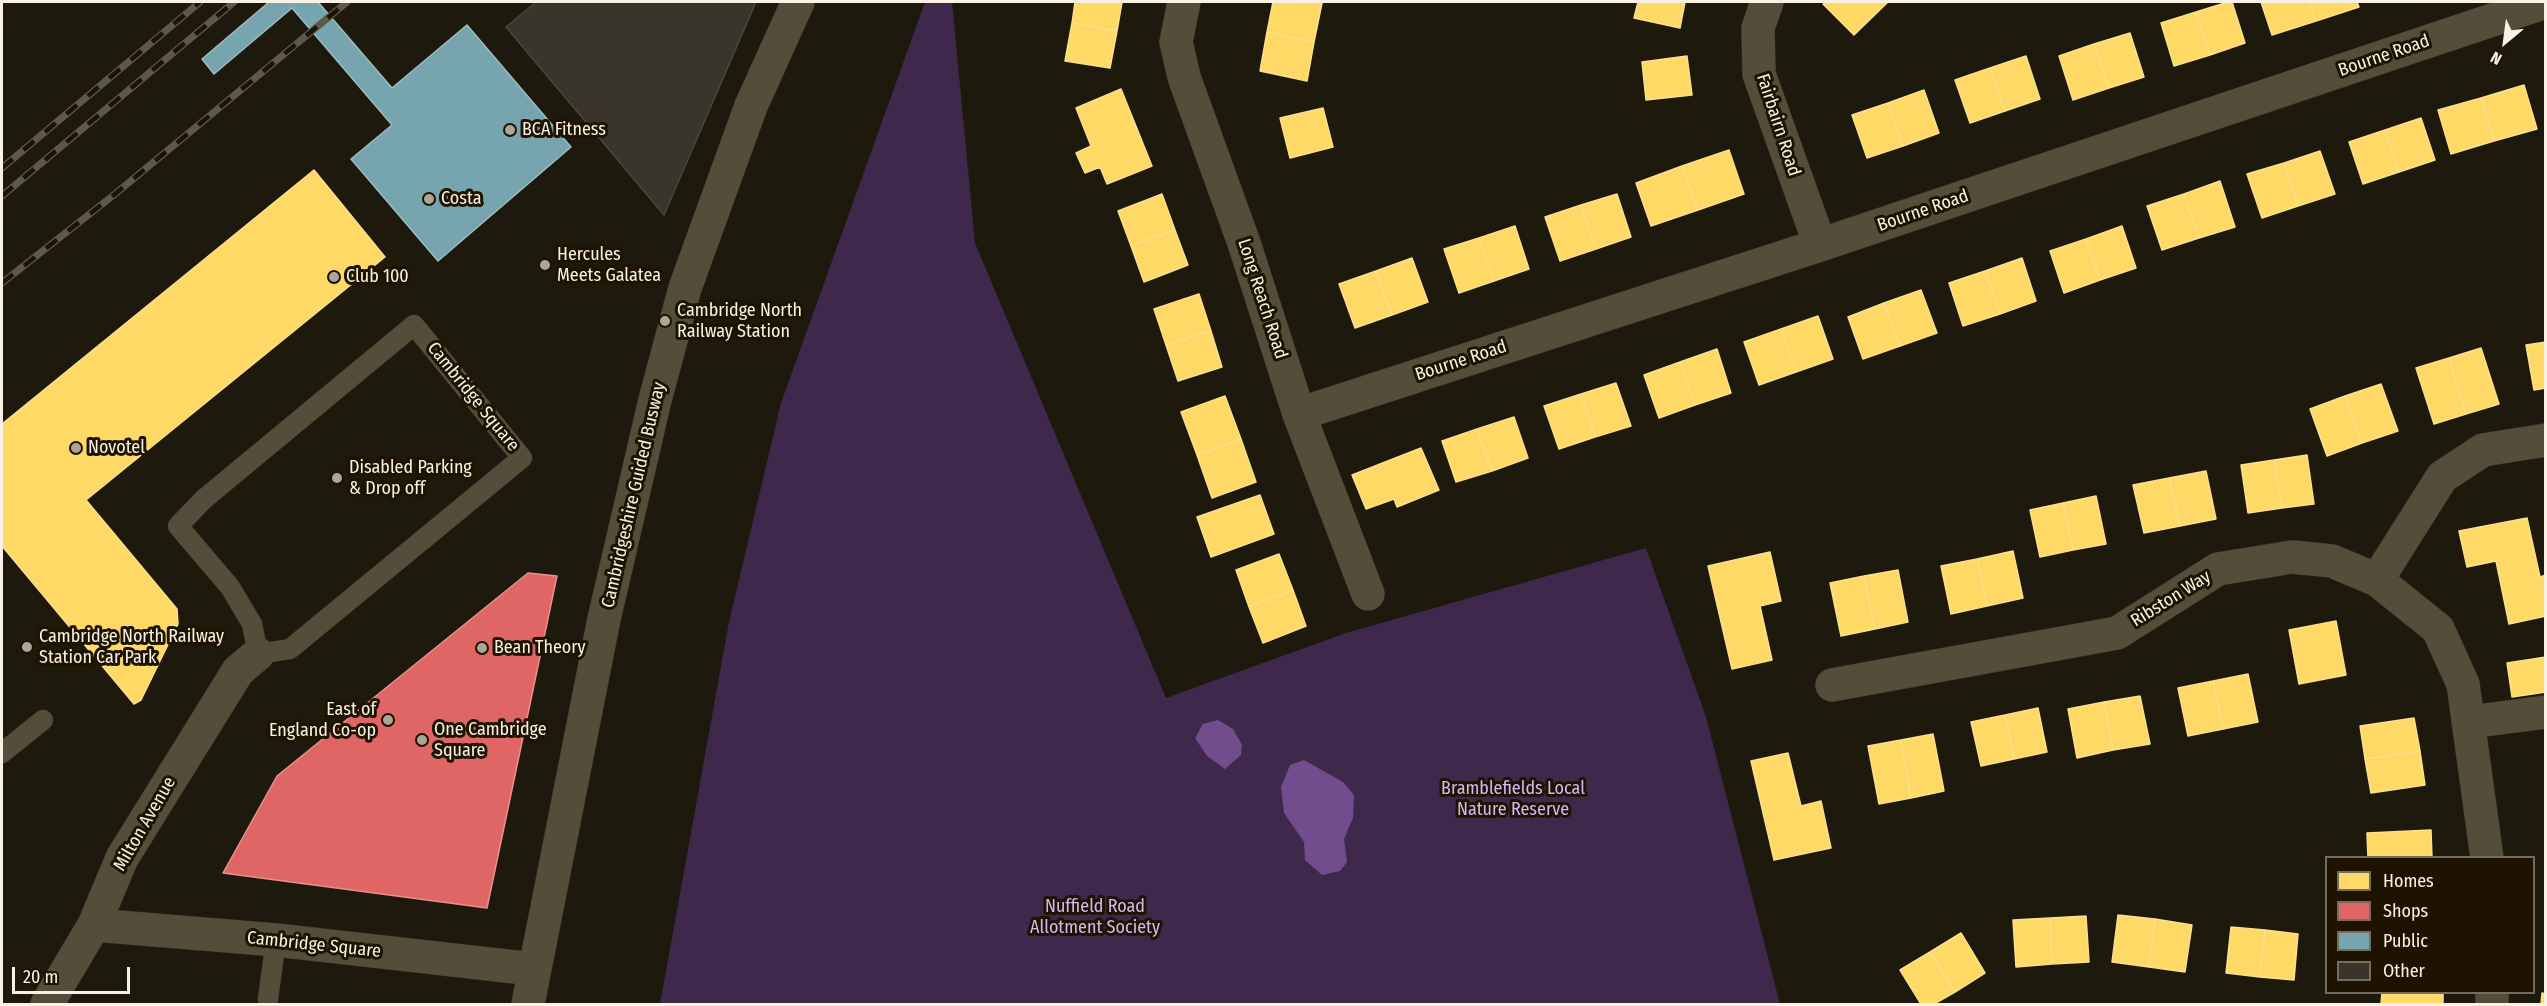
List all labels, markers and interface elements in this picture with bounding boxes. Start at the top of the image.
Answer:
north arrow [2475,12,2535,72]
street label: Bourne Road [2336,30,2432,82]
text: N [2487,48,2505,69]
street label: Fairbairn Road [1751,71,1805,179]
place label: BCA Fitness [522,119,606,141]
marker: BCA Fitness [503,123,517,137]
street label: Bourne Road [1875,185,1971,237]
place label: Costa [441,188,482,210]
marker: Costa [422,192,436,206]
street label: Long Reach Road [1232,236,1292,362]
place label: Hercules Meets Galatea [557,244,661,286]
marker: Hercules Meets Galatea [538,258,552,272]
place label: Club 100 [346,266,409,288]
marker: Club 100 [327,270,341,284]
place label: Cambridge North Railway Station [677,300,802,342]
marker: Cambridge North Railway Station [658,314,672,328]
street label: Bourne Road [1413,336,1509,386]
street label: Cambridge Square [422,338,524,456]
street label: Cambridgeshire Guided Busway [597,380,671,610]
place label: Novotel [88,437,145,459]
marker: Novotel [69,441,83,455]
place label: Disabled Parking & Drop off [349,457,472,500]
marker: Disabled Parking & Drop off [330,471,344,485]
street label: Ribston Way [2127,566,2215,632]
place label: Cambridge North Railway Station Car Park [39,626,224,668]
place label: Bean Theory [494,637,586,659]
marker: Cambridge North Railway Station Car Park [20,640,34,654]
marker: Bean Theory [475,641,489,655]
place label: East of England Co-op [269,699,376,742]
marker: East of England Co-op [381,713,395,727]
place label: One Cambridge Square [434,719,547,762]
marker: One Cambridge Square [415,733,429,747]
street label: Milton Avenue [109,773,181,875]
park label: Bramblefields Local Nature Reserve [1441,778,1585,820]
legend [2325,856,2535,994]
text: Homes [2383,870,2434,892]
park label: Nuffield Road Allotment Society [1030,896,1160,938]
text: Shops [2383,900,2428,922]
street label: Cambridge Square [246,927,382,963]
text: Public [2383,930,2428,952]
scale bar [15,955,134,993]
text: Other [2383,960,2425,982]
text: 20 m [23,966,58,988]

